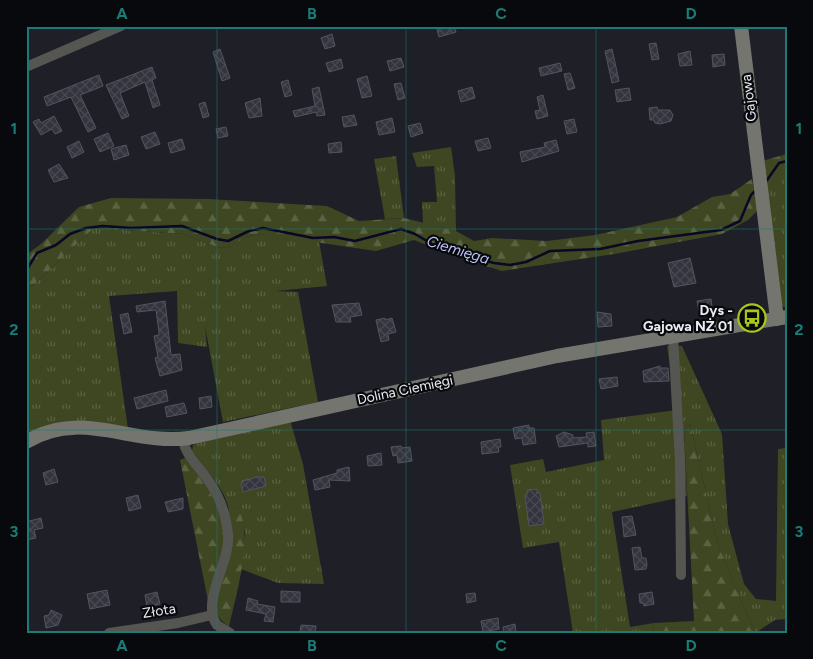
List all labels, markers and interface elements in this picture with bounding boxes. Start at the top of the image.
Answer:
text: A [116,4,128,23]
text: B [307,4,317,23]
text: C [495,4,507,23]
text: D [685,4,697,23]
street label: Gajowa [738,73,760,123]
text: 1 [11,119,17,138]
text: 1 [796,119,802,138]
water label: Ciemięga [424,232,492,268]
place label: Dys - Gajowa NŻ 01 [643,302,733,335]
bus stop icon: Dys - Gajowa NŻ 01 [737,303,767,333]
text: 2 [9,320,19,339]
text: 2 [794,320,804,339]
street label: Dolina Ciemięgi [355,372,455,408]
text: 3 [10,522,19,541]
text: 3 [795,522,804,541]
street label: Złota [141,600,177,622]
text: A [116,636,128,655]
text: B [307,636,317,655]
text: C [495,636,507,655]
text: D [685,636,697,655]

